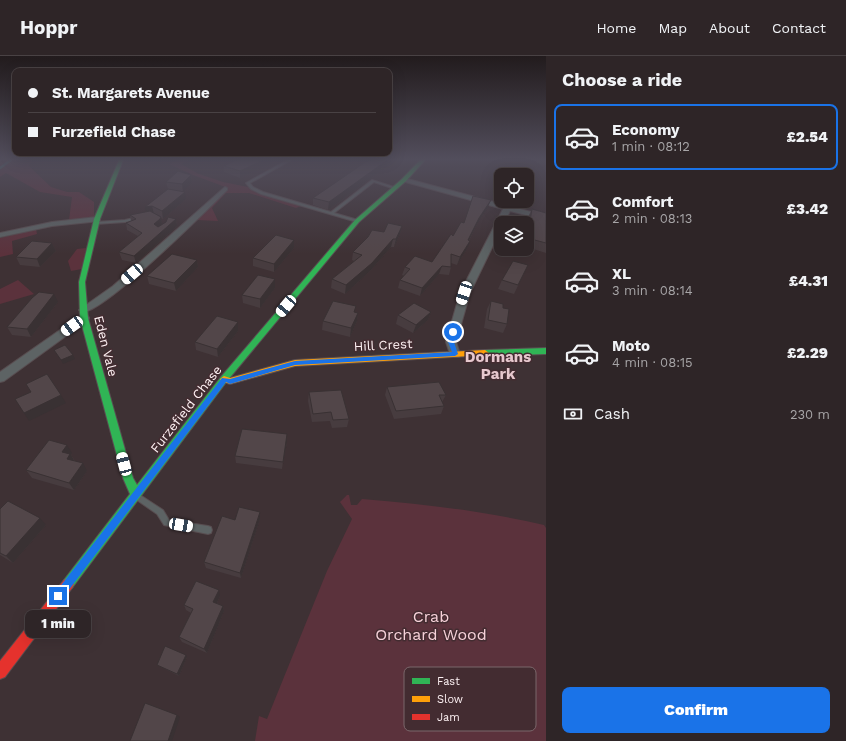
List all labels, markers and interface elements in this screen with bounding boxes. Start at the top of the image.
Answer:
text: Hoppr [20,16,77,39]
text: Home [596,20,636,36]
text: Map [658,20,687,36]
text: About [709,20,750,36]
text: Contact [772,20,826,36]
text: Choose a ride [562,69,682,90]
text: St. Margarets Avenue [52,84,210,102]
icon: car [564,119,600,155]
text: Economy [612,121,679,139]
text: Furzefield Chase [52,123,176,141]
text: £2.54 [787,128,828,146]
text: 1 min · 08:12 [612,139,690,154]
map controls [494,168,534,256]
button: locate [494,168,534,208]
icon: car [564,191,600,227]
text: Comfort [612,193,673,211]
text: £3.42 [787,200,828,218]
text: 2 min · 08:13 [612,211,692,226]
button: layers [494,216,534,256]
car [119,262,145,286]
icon: car [564,263,600,299]
text: XL [612,265,631,283]
text: £4.31 [789,272,828,290]
car [455,280,473,306]
text: 3 min · 08:14 [612,283,693,298]
car [274,293,298,319]
car [59,314,85,338]
street label: Eden Vale [91,314,121,378]
route start [444,323,462,341]
icon: car [564,335,600,371]
street label: Hill Crest [353,336,413,354]
text: Moto [612,337,650,355]
text: £2.29 [787,344,828,362]
district label: Dormans Park [465,348,531,383]
text: 4 min · 08:15 [612,355,693,370]
street label: Furzefield Chase [147,363,225,455]
icon: cash [562,403,584,425]
text: Cash [594,405,630,423]
text: 230 m [790,407,830,422]
car [115,451,133,477]
car [168,517,194,533]
route end [49,587,67,605]
park label: Crab Orchard Wood [375,607,487,644]
callout: 1 min [25,610,91,638]
text: 1 min [41,616,75,631]
legend [404,667,536,731]
text: Fast [437,675,460,688]
button: Confirm [562,687,830,733]
text: Slow [437,693,463,706]
text: Jam [437,711,460,724]

